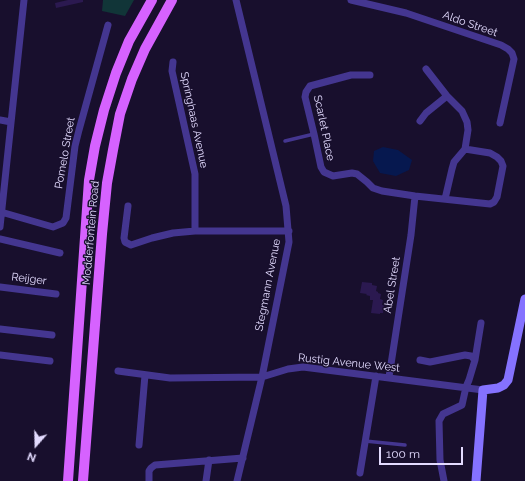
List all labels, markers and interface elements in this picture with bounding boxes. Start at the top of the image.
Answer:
street label: Aldo Street [441,8,499,40]
street label: Springhaas Avenue [177,71,211,169]
street label: Scarlet Place [311,94,337,162]
street label: Pomelo Street [52,116,78,190]
street label: Modderfontein Road [80,180,102,286]
street label: Stegmann Avenue [253,238,283,332]
street label: Abel Street [381,256,403,314]
street label: Reijger [11,270,47,288]
street label: Rustig Avenue West [297,351,401,375]
north arrow [16,425,56,465]
scale bar [381,439,465,465]
text: 100 m [386,447,420,461]
text: N [26,449,38,464]

